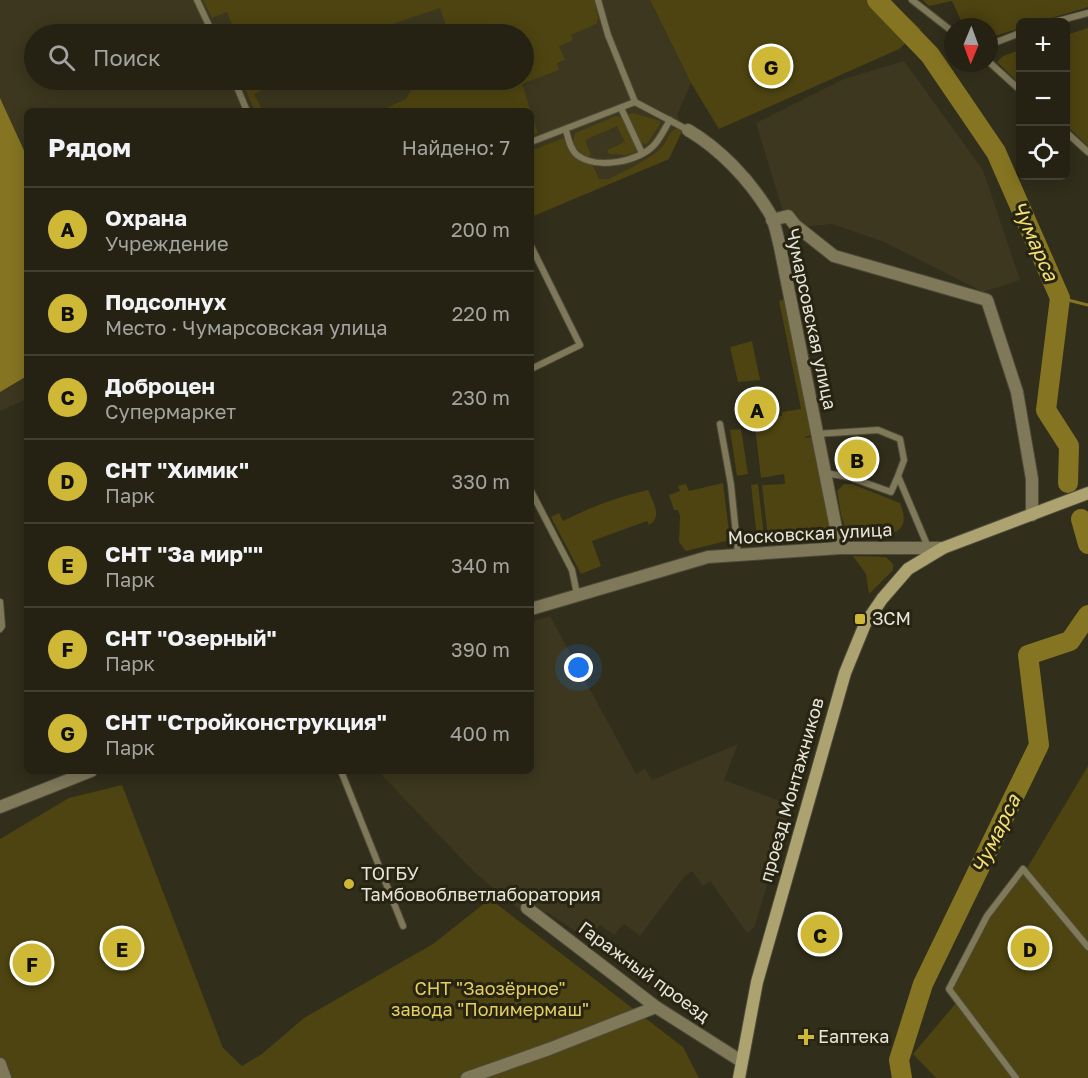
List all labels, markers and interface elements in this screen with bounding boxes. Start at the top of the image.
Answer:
north arrow [944,18,998,72]
map controls [1016,18,1070,180]
button: + [1016,18,1070,72]
search box [24,24,534,90]
icon: search [45,41,78,74]
text: Поиск [93,44,161,71]
pin: G [752,44,790,88]
button: − [1016,72,1070,126]
button: locate [1016,126,1070,180]
text: Рядом [48,132,131,163]
text: Найдено: 7 [402,135,510,159]
water label: Чумарса [1007,197,1064,285]
text: Охрана [105,204,187,231]
text: A [60,217,75,241]
text: 200 m [451,217,510,241]
street label: Чумарсовская улица [782,226,842,411]
text: Учреждение [105,231,229,255]
text: Подсолнух [105,288,227,315]
text: B [60,301,75,325]
text: 220 m [452,301,510,325]
text: Место · Чумарсовская улица [105,315,388,339]
text: Доброцен [105,372,215,399]
text: C [60,385,75,409]
text: 230 m [452,385,510,409]
pin: A [738,386,777,432]
text: Супермаркет [105,399,236,423]
pin: B [838,436,876,482]
text: СНТ "Химик" [105,456,249,483]
text: D [60,469,75,493]
text: 330 m [452,469,510,493]
text: Парк [105,483,155,507]
street label: Московская улица [727,518,893,548]
text: СНТ "За мир"" [105,540,263,567]
text: E [61,553,74,577]
text: 340 m [451,553,510,577]
text: Парк [105,567,155,591]
place label: ЗСМ [872,607,911,629]
marker: ЗСМ [853,612,867,626]
text: СНТ "Озерный" [105,624,277,651]
text: F [62,637,73,661]
text: 390 m [451,637,510,661]
text: Парк [105,651,155,675]
your location [564,653,593,682]
street label: проезд Монтажников [754,695,828,885]
text: СНТ "Стройконструкция" [105,708,387,735]
text: G [60,721,75,745]
text: 400 m [450,721,510,745]
text: Парк [105,735,155,759]
water label: Чумарса [966,790,1026,877]
place label: ТОГБУ Тамбовоблветлаборатория [361,862,601,905]
marker: ТОГБУ Тамбовоблветлаборатория [342,877,356,891]
pin: C [800,912,840,956]
street label: Гаражный проезд [575,916,715,1026]
pin: E [102,926,142,970]
pin: D [1010,926,1050,970]
pin: F [12,940,51,986]
park label: СНТ "Заозёрное" завода "Полимермаш" [391,977,589,1020]
place label: Еаптека [818,1025,889,1047]
marker: Еаптека [799,1030,813,1044]

